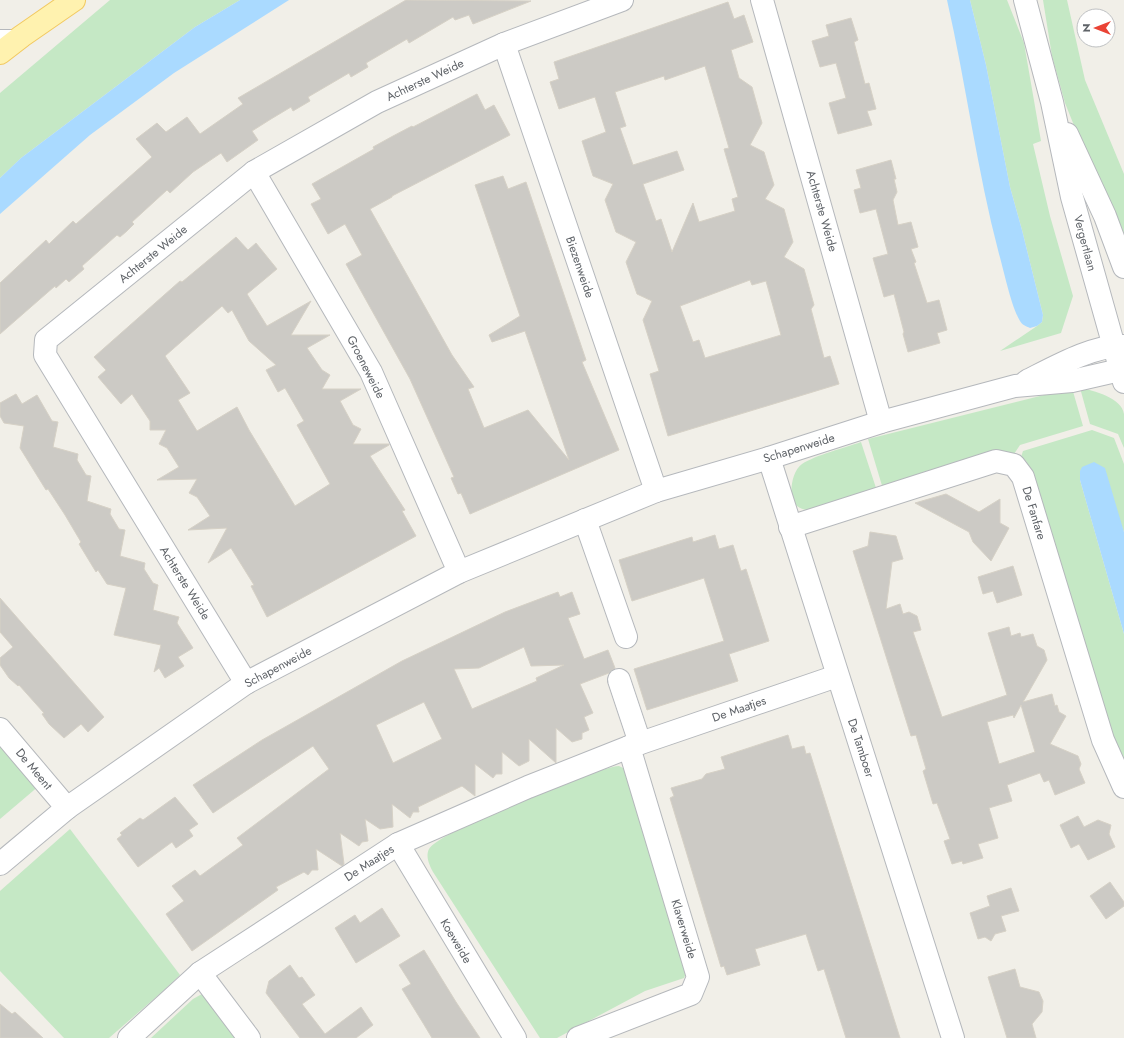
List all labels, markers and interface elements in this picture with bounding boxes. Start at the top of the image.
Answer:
north arrow [1076,8,1116,48]
text: N [1078,24,1094,32]
street label: Achterste Weide [383,54,467,106]
street label: Achterste Weide [802,168,842,254]
street label: Vergertlaan [1069,213,1101,273]
street label: Achterste Weide [115,221,191,287]
street label: Biezenweide [561,234,599,300]
street label: Groeneweide [342,332,390,402]
street label: Schapenweide [761,429,837,467]
street label: De Fanfare [1017,484,1051,542]
street label: Achterste Weide [155,543,215,623]
street label: Schapenweide [241,642,315,692]
street label: De Maatjes [710,691,769,727]
street label: De Tamboer [843,716,879,781]
street label: De Meent [11,744,57,794]
street label: De Maatjes [341,840,398,886]
street label: Klaverweide [666,897,702,961]
street label: Koeweide [436,915,476,967]

